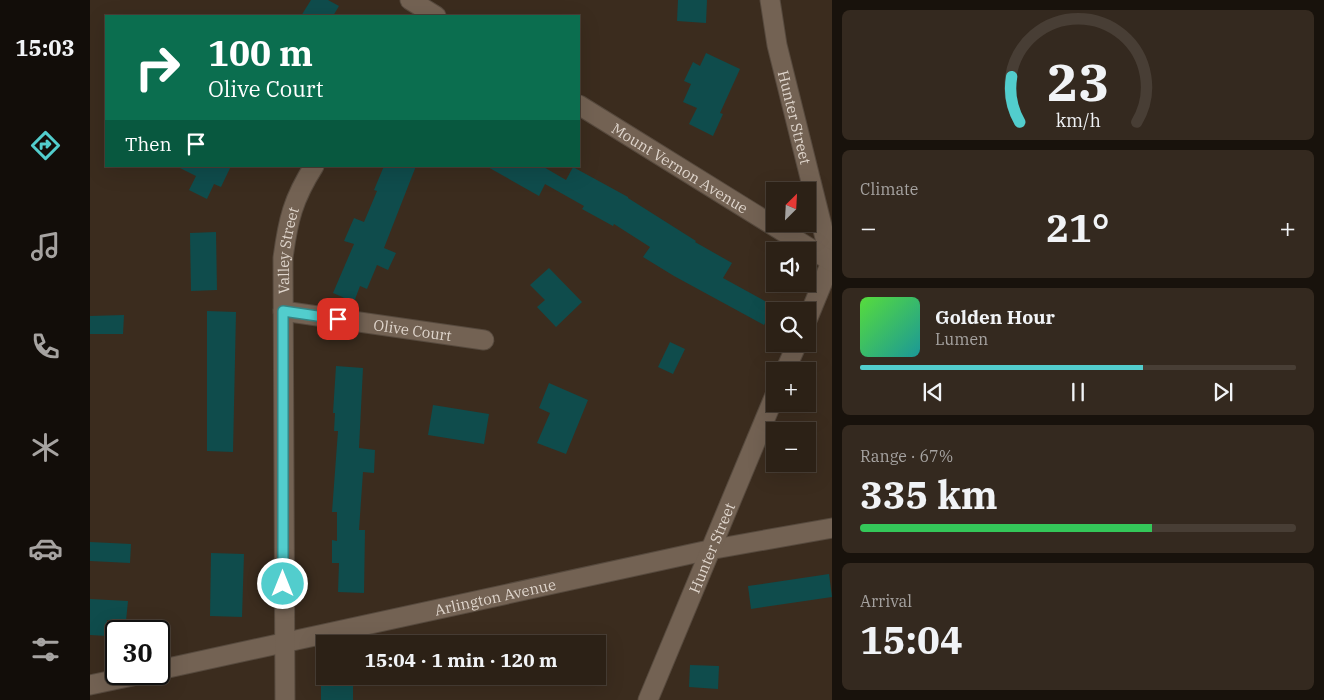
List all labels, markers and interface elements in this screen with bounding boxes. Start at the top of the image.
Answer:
text: 100 m [208,30,313,76]
text: 15:03 [15,33,75,62]
icon: right [125,35,190,100]
text: 23 [1047,48,1109,115]
street label: Hunter Street [774,68,816,166]
text: Olive Court [208,74,324,103]
text: km/h [1055,109,1101,132]
street label: Mount Vernon Avenue [608,118,752,217]
icon: directions [28,128,63,163]
icon: arrive [182,130,210,158]
text: Then [125,132,172,156]
text: Climate [860,179,918,199]
north arrow [766,182,816,232]
map controls [766,182,816,472]
text: 21° [1046,203,1110,252]
street label: Valley Street [273,204,302,294]
text: − [860,209,877,246]
text: + [1279,209,1296,246]
icon: music [28,229,63,264]
button: sound [766,242,816,292]
pin [317,298,359,340]
button: search [766,302,816,352]
icon: arrive [324,305,352,333]
text: Golden Hour [935,305,1055,329]
street label: Olive Court [372,315,453,345]
icon: phone [28,329,63,364]
text: Lumen [935,329,988,349]
button: + [766,362,816,412]
icon: previous [919,378,947,406]
icon: pause [1064,378,1092,406]
icon: next [1209,378,1237,406]
button: − [766,422,816,472]
icon: climate [28,430,63,465]
text: Range · 67% [860,446,953,466]
text: 335 km [860,470,998,519]
street label: Hunter Street [684,500,739,596]
icon: car [28,531,63,566]
position arrow [256,557,308,609]
street label: Arlington Avenue [433,574,557,619]
text: Arrival [860,591,912,611]
text: 15:04 [860,615,963,664]
speed limit sign: 30 [105,620,170,685]
icon: filters [28,632,63,667]
text: 15:04 · 1 min · 120 m [365,648,557,672]

